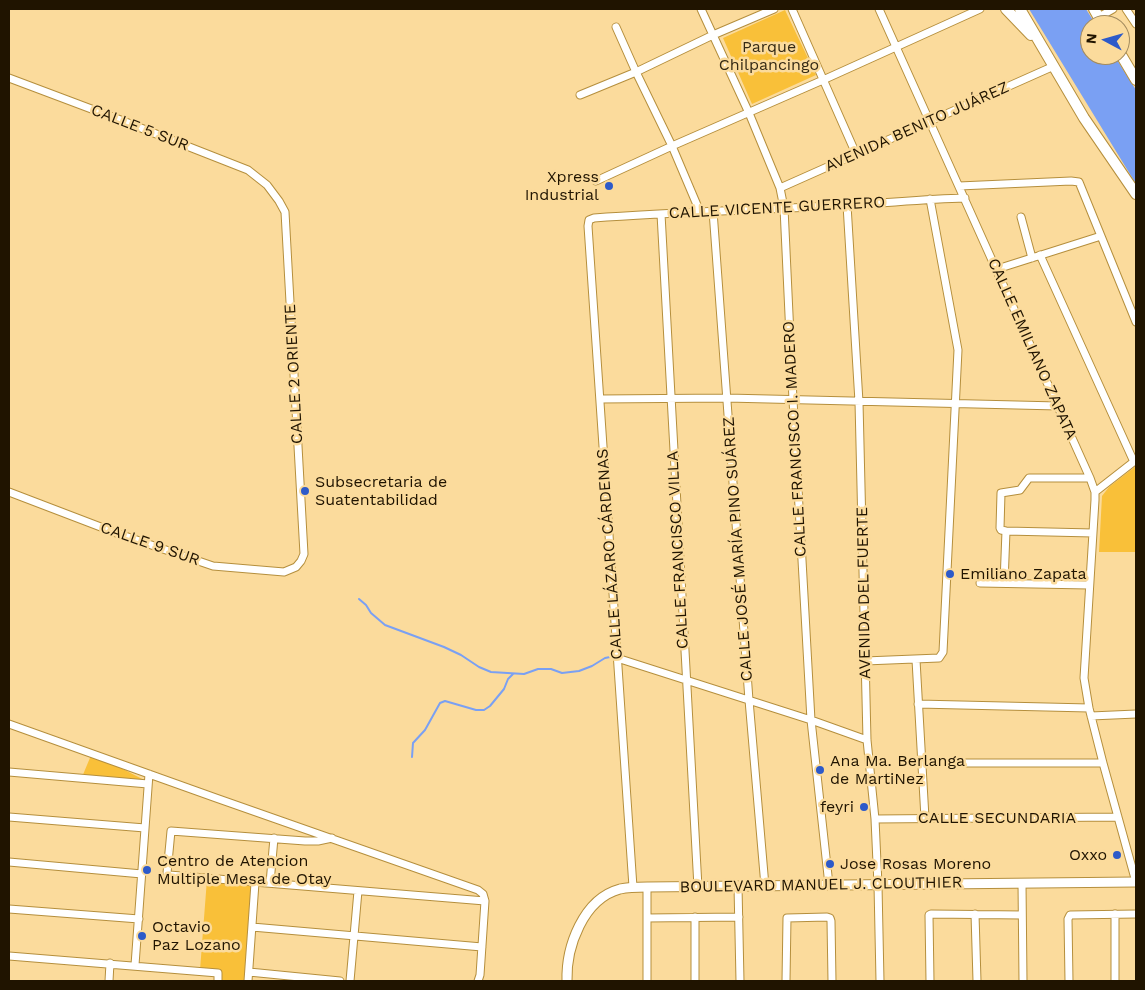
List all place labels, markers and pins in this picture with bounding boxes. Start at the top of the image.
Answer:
place label: Xpress Industrial [525,167,599,205]
marker: Xpress Industrial [603,180,615,192]
place label: Subsecretaria de Suatentabilidad [315,472,447,510]
marker: Subsecretaria de Suatentabilidad [299,485,311,497]
place label: Emiliano Zapata [960,564,1087,584]
marker: Emiliano Zapata [944,568,956,580]
place label: Ana Ma. Berlanga de MartiNez [830,751,965,789]
marker: Ana Ma. Berlanga de MartiNez [814,764,826,776]
place label: feyri [820,797,854,817]
marker: feyri [858,801,870,813]
place label: Oxxo [1069,845,1107,865]
marker: Oxxo [1111,849,1123,861]
place label: Centro de Atencion Multiple Mesa de Otay [157,851,332,889]
place label: Jose Rosas Moreno [840,854,991,874]
marker: Jose Rosas Moreno [824,858,836,870]
marker: Centro de Atencion Multiple Mesa de Otay [141,864,153,876]
place label: Octavio Paz Lozano [152,917,241,955]
marker: Octavio Paz Lozano [136,930,148,942]

